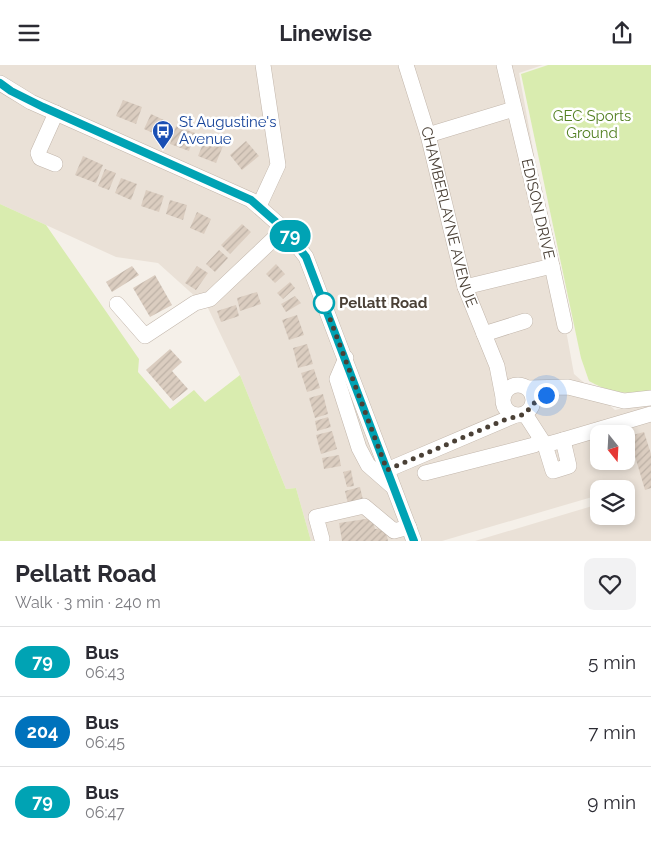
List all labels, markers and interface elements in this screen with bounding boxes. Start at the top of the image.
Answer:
icon: menu [15,19,43,47]
icon: share [608,19,636,47]
text: Linewise [279,20,372,46]
park label: GEC Sports Ground [553,107,631,142]
place label: St Augustine's Avenue [179,113,276,148]
bus stop icon: St Augustine's Avenue [151,119,175,150]
street label: CHAMBERLAYNE AVENUE [417,124,481,310]
street label: EDISON DRIVE [518,157,558,261]
line badge: 79 [268,220,312,252]
text: 79 [280,225,300,246]
marker: Pellatt Road [313,292,335,314]
place label: Pellatt Road [339,294,428,312]
your location [534,383,559,408]
north arrow [590,425,635,470]
map controls [590,425,635,525]
button: layers [590,480,635,525]
button: heart [584,558,636,610]
text: Pellatt Road [15,559,156,588]
text: Walk · 3 min · 240 m [15,593,161,612]
text: Bus [85,641,119,663]
text: 79 [32,651,53,672]
text: 5 min [588,651,636,673]
text: 06:43 [85,663,125,682]
text: Bus [85,711,119,733]
text: 204 [27,721,58,742]
text: 7 min [588,721,636,743]
text: 06:45 [85,733,125,752]
text: Bus [85,781,119,803]
text: 79 [32,791,53,812]
text: 9 min [587,791,636,813]
text: 06:47 [85,803,125,822]

